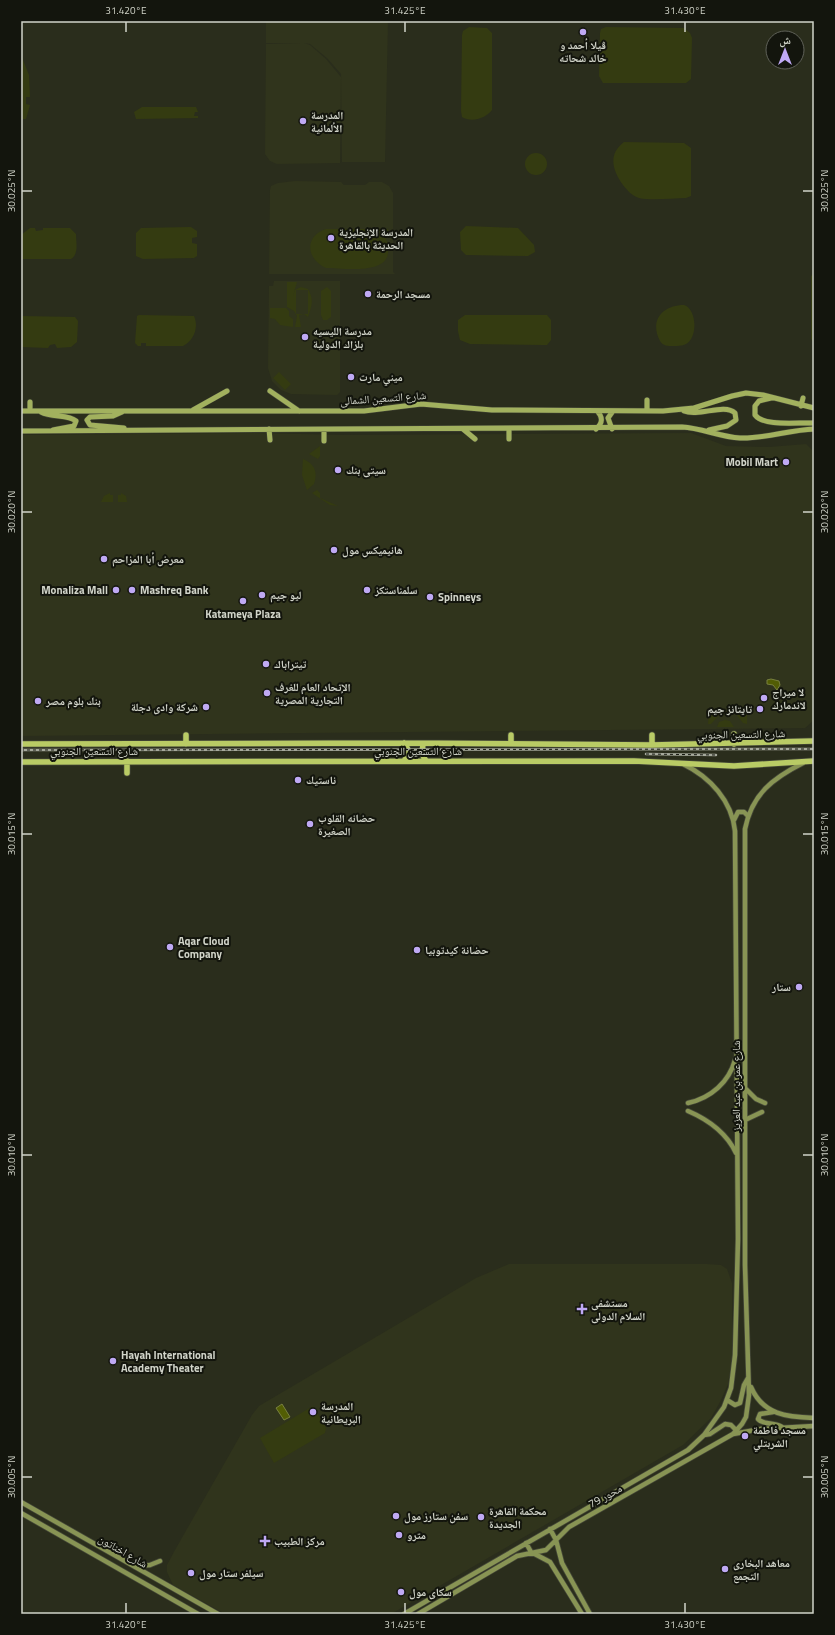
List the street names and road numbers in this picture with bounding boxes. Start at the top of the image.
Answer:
street label: شارع التسعين الشمالى [339,387,427,409]
street label: شارع التسعين الجنوبي [697,725,785,744]
street label: شارع التسعين الجنوبي [50,743,138,760]
street label: شارع التسعين الجنوبي [374,743,462,760]
street label: شارع عمر بن عبد العزيز [728,1041,744,1132]
street label: محور 79 [585,1480,625,1512]
street label: شارع اخناتون [95,1530,151,1572]

